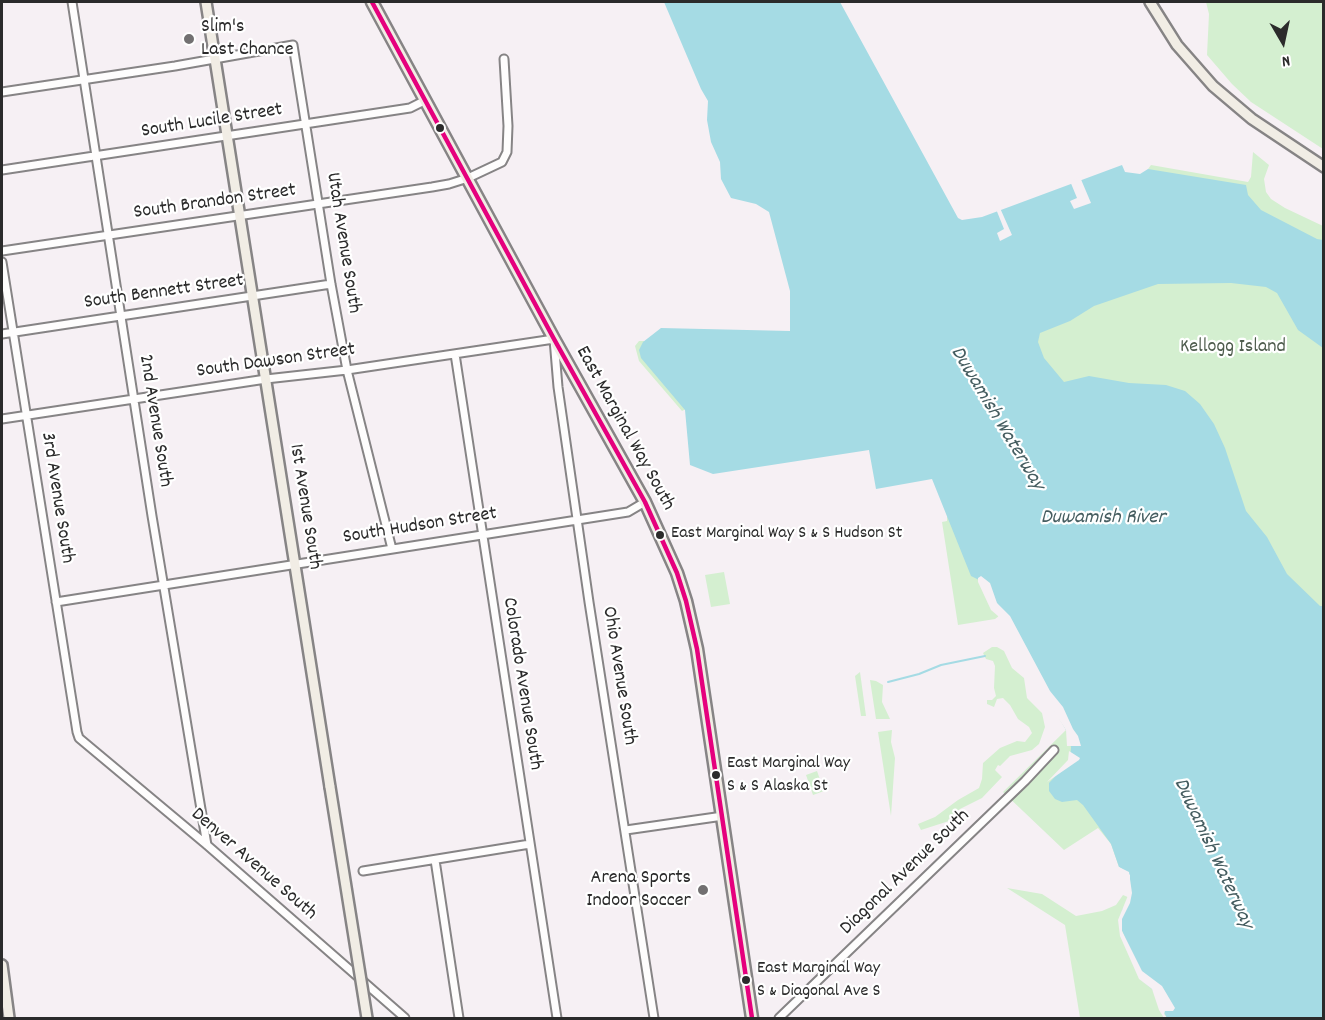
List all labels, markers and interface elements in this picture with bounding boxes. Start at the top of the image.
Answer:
north arrow [1253,12,1313,72]
place label: Slim's Last Chance [201,16,293,63]
marker: Slim's Last Chance [182,32,196,46]
text: N [1280,48,1292,72]
street label: South Lucile Street [140,99,284,145]
unlabelled marker [434,122,446,134]
street label: Utah Avenue South [319,171,365,315]
street label: South Brandon Street [132,180,298,226]
street label: South Bennett Street [83,270,245,316]
park label: Kellogg Island [1180,336,1286,360]
street label: South Dawson Street [195,339,357,385]
water label: Duwamish Waterway [943,342,1049,496]
street label: East Marginal Way South [569,343,679,515]
street label: 2nd Avenue South [132,353,176,489]
street label: 3rd Avenue South [34,431,78,565]
street label: 1st Avenue South [282,442,326,572]
street label: South Hudson Street [341,503,499,551]
water label: Duwamish River [1041,506,1165,532]
place label: East Marginal Way S & S Hudson St [671,524,902,546]
marker: East Marginal Way S & S Hudson St [654,529,666,541]
street label: Colorado Avenue South [496,596,546,772]
street label: Ohio Avenue South [595,605,641,747]
place label: East Marginal Way S & S Alaska St [727,754,850,796]
marker: East Marginal Way S & S Alaska St [710,769,722,781]
water label: Duwamish Waterway [1166,775,1258,933]
street label: Denver Avenue South [185,804,321,926]
street label: Diagonal Avenue South [836,805,976,941]
place label: Arena Sports Indoor Soccer [586,867,691,914]
marker: Arena Sports Indoor Soccer [696,883,710,897]
place label: East Marginal Way S & Diagonal Ave S [757,959,880,1002]
marker: East Marginal Way S & Diagonal Ave S [740,974,752,986]

